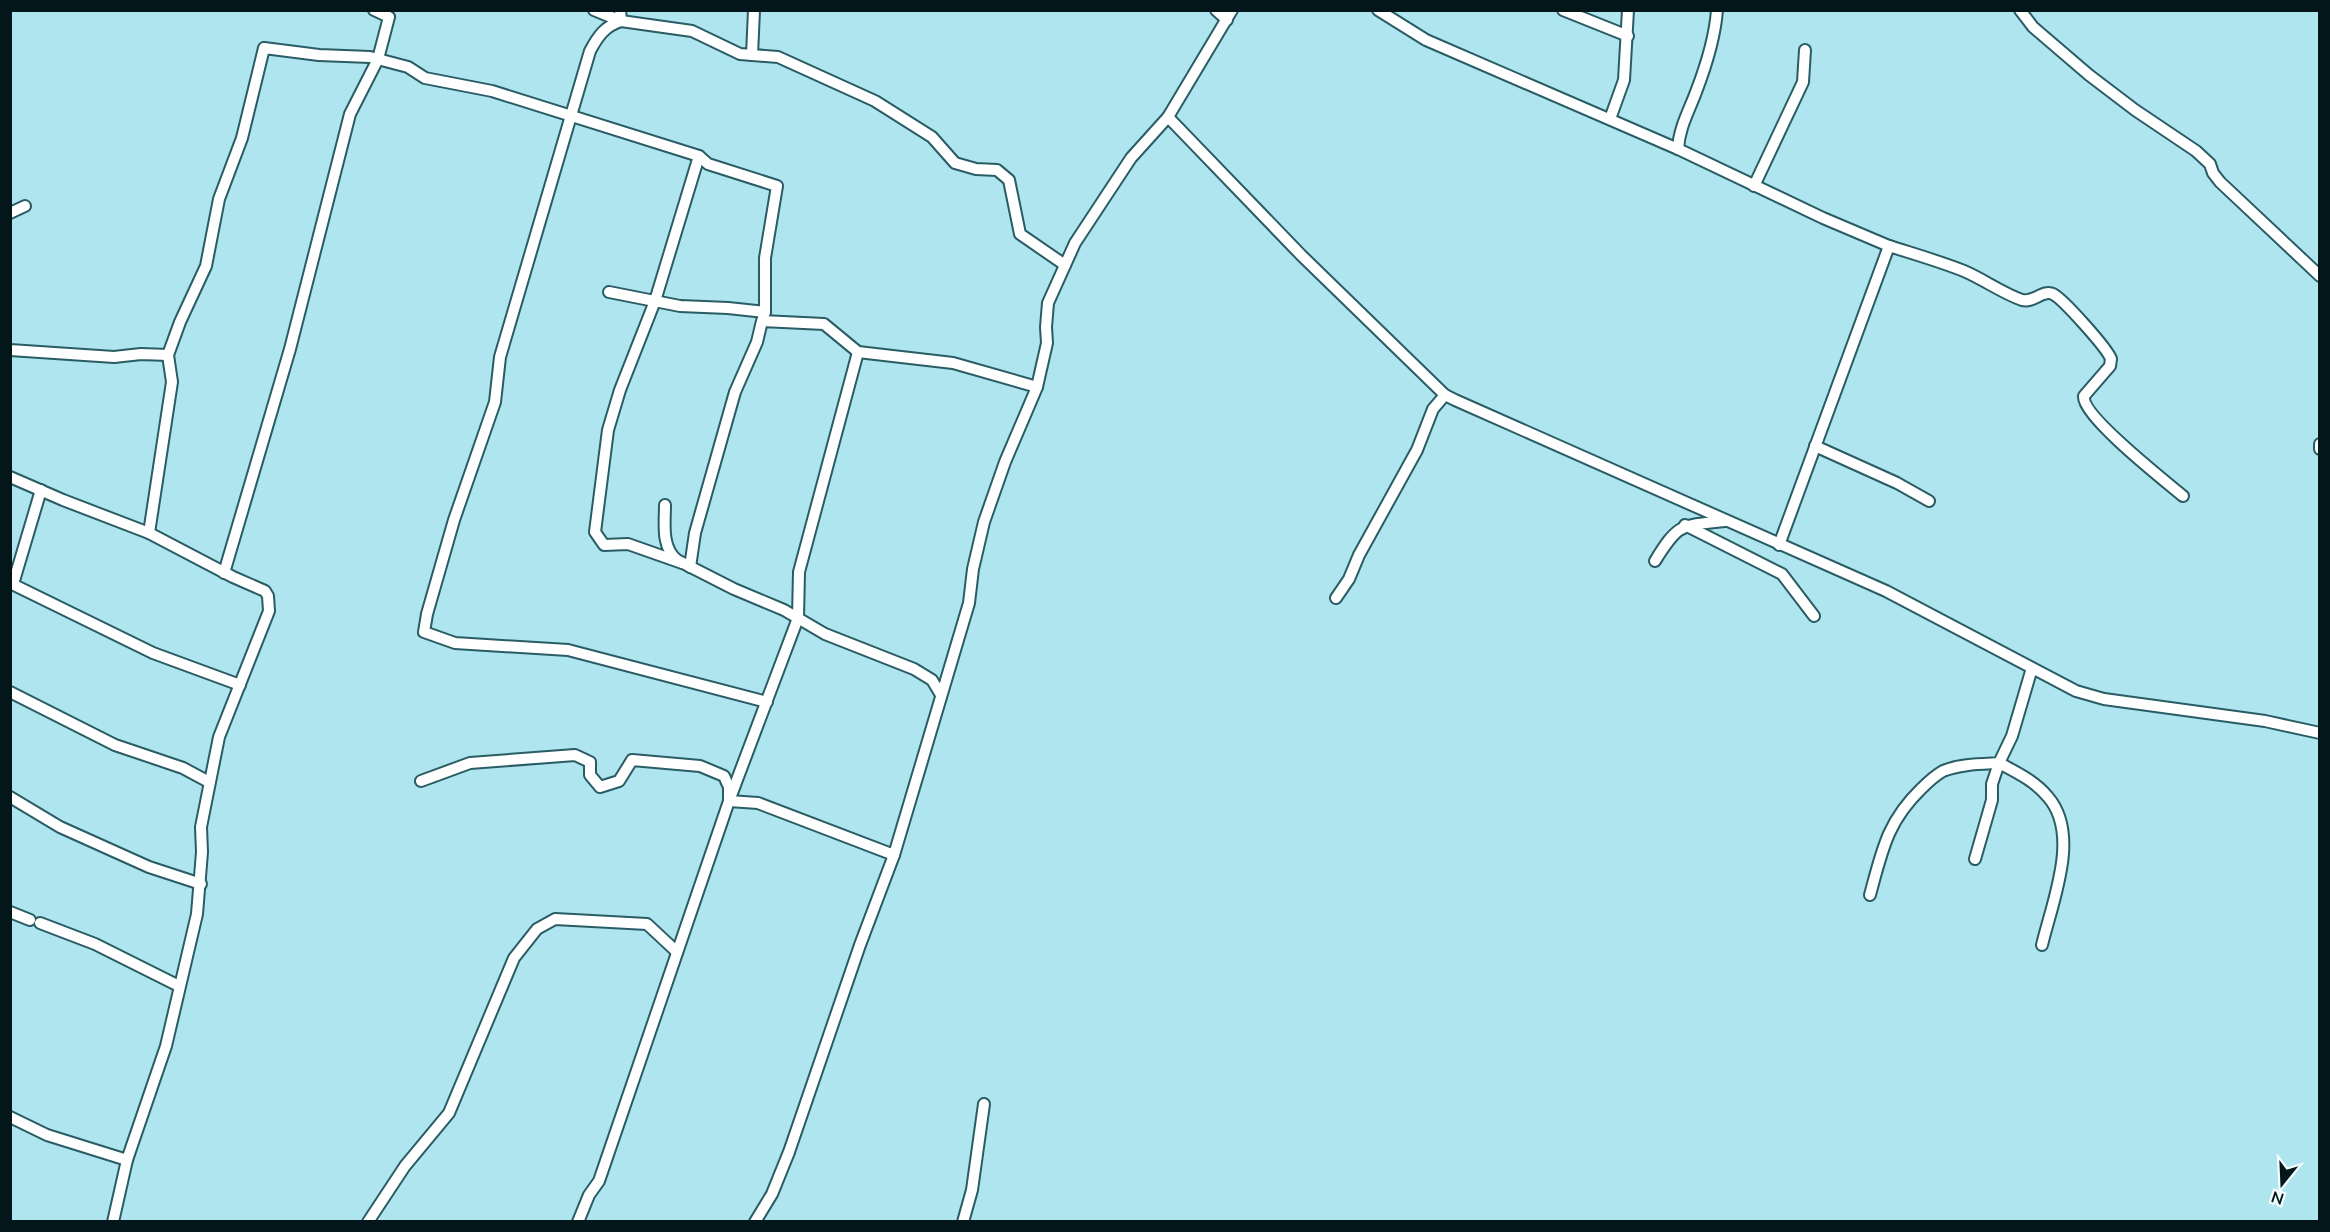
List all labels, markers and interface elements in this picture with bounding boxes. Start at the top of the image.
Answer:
north arrow [2252,1154,2312,1214]
text: N [2269,1187,2286,1210]

